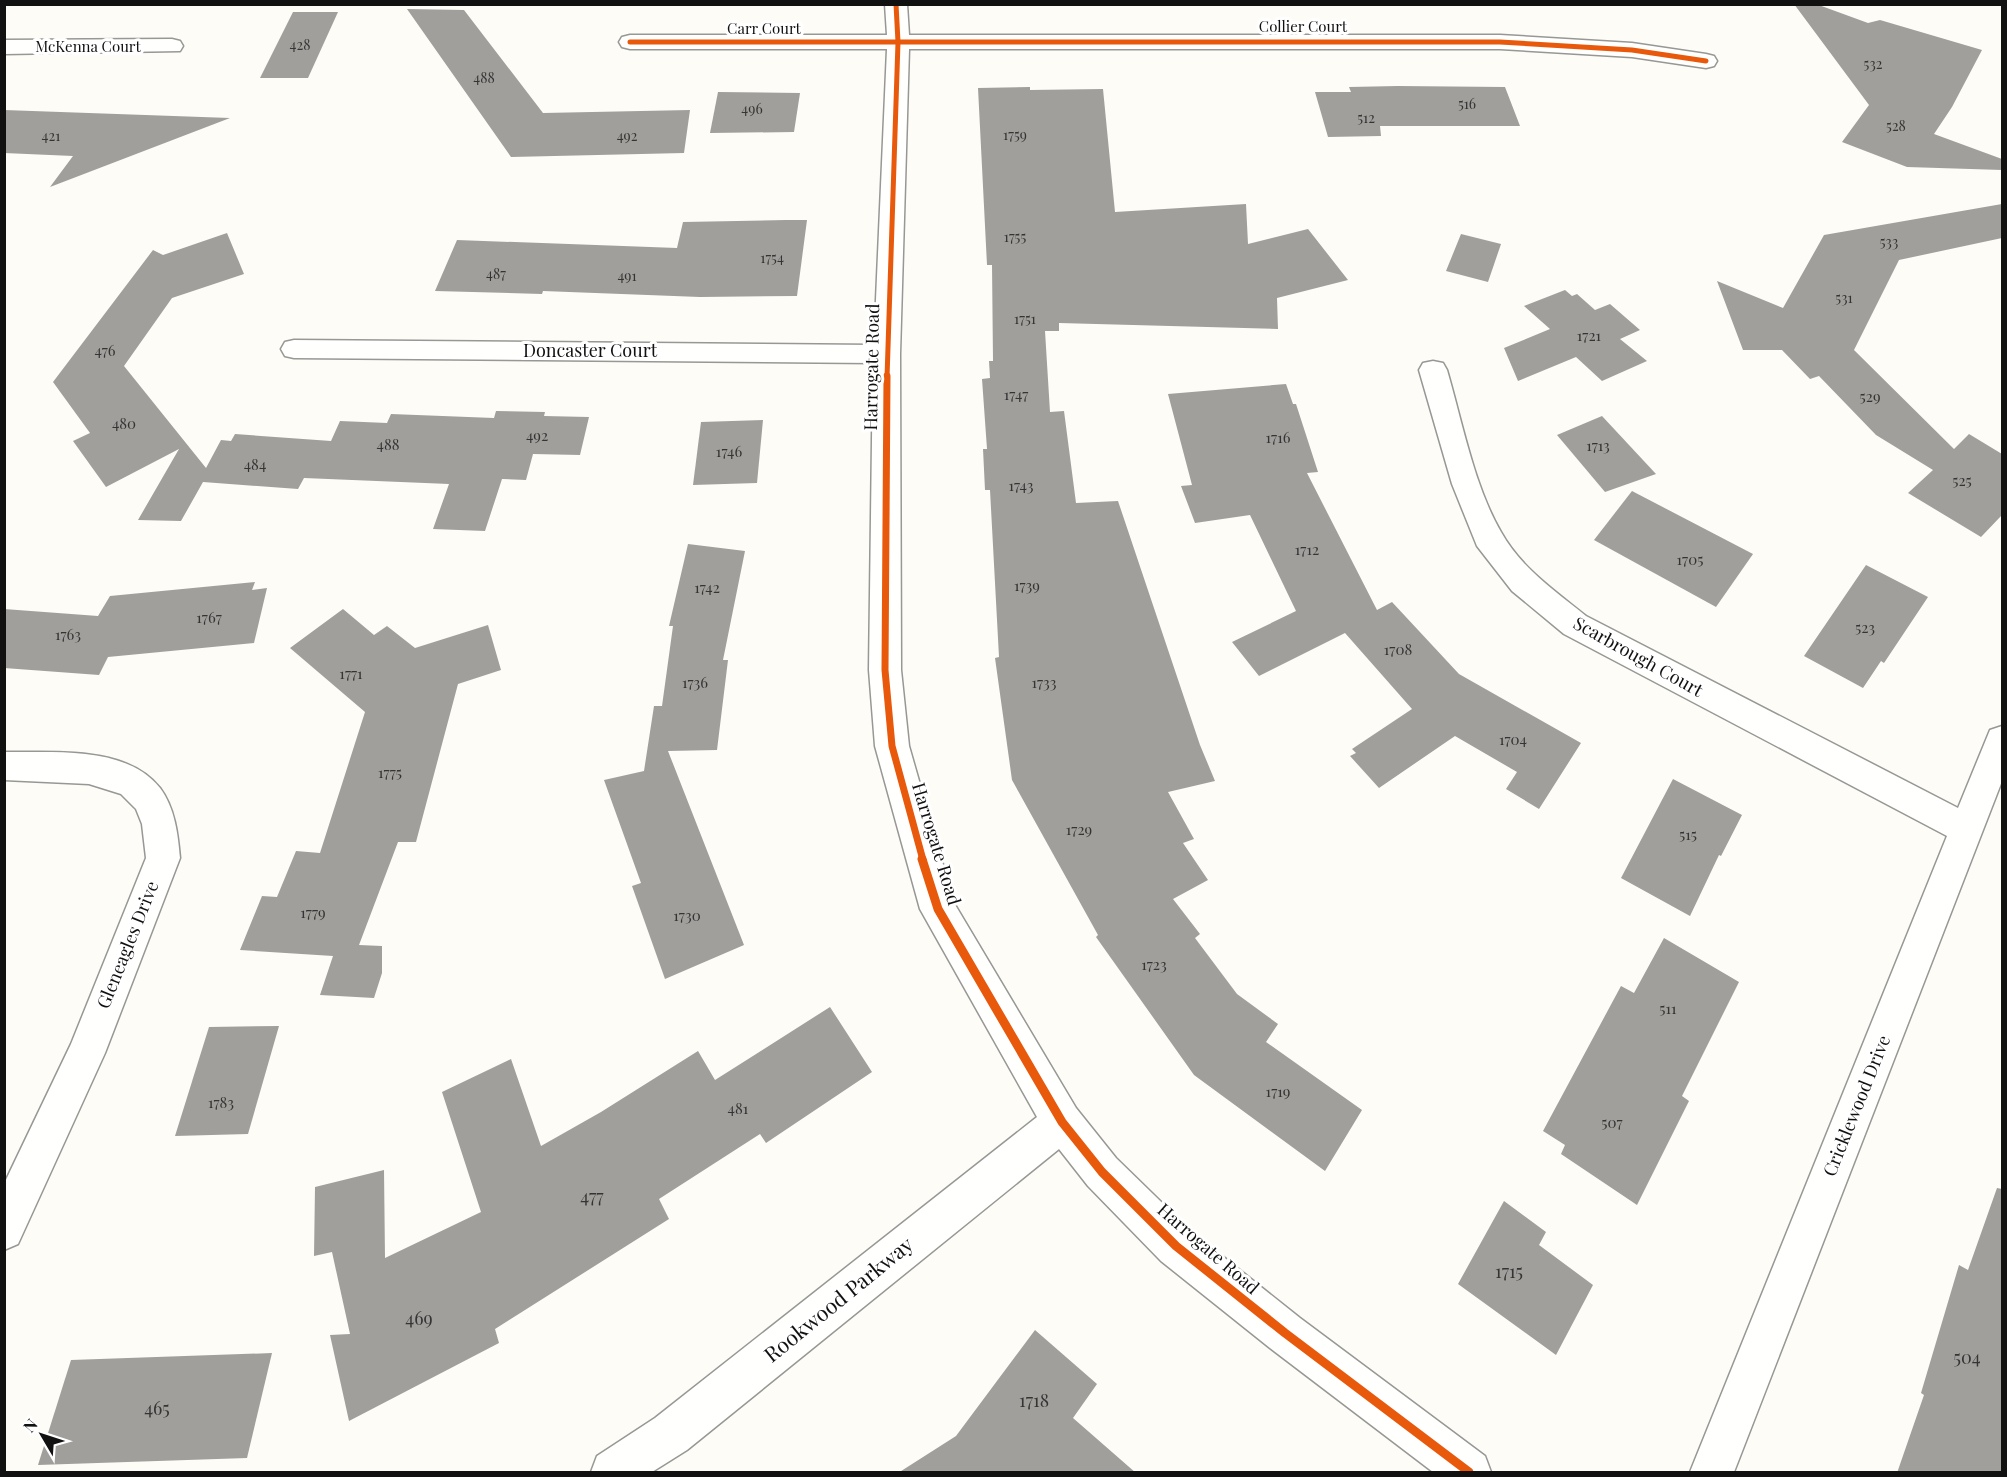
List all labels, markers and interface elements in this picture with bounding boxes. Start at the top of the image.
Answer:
street label: Collier Court [1259,16,1348,36]
street label: Carr Court [727,18,802,38]
house number: 428 [290,35,310,54]
street label: McKenna Court [35,36,142,56]
house number: 532 [1864,54,1883,73]
house number: 488 [473,68,495,87]
house number: 516 [1458,94,1476,113]
house number: 496 [741,99,763,118]
house number: 512 [1357,108,1375,127]
house number: 528 [1886,116,1906,135]
house number: 1759 [1003,125,1027,144]
house number: 421 [42,126,60,145]
house number: 492 [617,126,638,145]
house number: 1755 [1004,227,1026,246]
house number: 533 [1880,232,1898,251]
house number: 1754 [760,248,784,267]
house number: 487 [486,264,506,283]
house number: 491 [617,266,637,285]
house number: 531 [1835,288,1853,307]
street label: Harrogate Road [858,303,884,431]
house number: 1751 [1014,309,1036,328]
house number: 1721 [1577,325,1602,345]
street label: Doncaster Court [523,338,658,362]
house number: 476 [94,340,116,360]
house number: 1747 [1004,384,1028,404]
house number: 529 [1859,386,1881,406]
house number: 480 [112,413,136,433]
house number: 492 [526,425,548,445]
house number: 1716 [1266,427,1291,447]
house number: 488 [376,434,400,454]
house number: 1713 [1586,435,1610,455]
house number: 1746 [716,441,742,461]
house number: 484 [244,454,266,474]
house number: 525 [1952,470,1972,490]
house number: 1743 [1008,475,1034,495]
house number: 1712 [1295,539,1319,559]
house number: 1705 [1677,549,1703,569]
house number: 1739 [1014,575,1040,595]
house number: 1742 [694,577,720,597]
house number: 1767 [196,607,222,627]
street label: Scarbrough Court [1569,611,1708,702]
house number: 523 [1855,617,1875,637]
house number: 1763 [55,624,81,644]
house number: 1708 [1384,639,1412,659]
house number: 1771 [339,663,363,683]
house number: 1736 [682,672,708,692]
house number: 1733 [1031,672,1057,692]
house number: 1704 [1499,729,1527,749]
house number: 1775 [378,762,402,782]
street label: Harrogate Road [907,779,967,909]
house number: 1729 [1066,819,1092,839]
house number: 515 [1679,824,1697,844]
street label: Gleneagles Drive [91,877,164,1012]
house number: 1779 [300,902,326,922]
house number: 1730 [673,905,701,925]
house number: 1723 [1141,954,1167,974]
house number: 511 [1659,998,1677,1018]
street label: Cricklewood Drive [1817,1031,1895,1180]
house number: 1719 [1266,1081,1290,1101]
house number: 1783 [208,1092,234,1112]
house number: 481 [728,1098,749,1118]
house number: 507 [1601,1112,1623,1132]
house number: 477 [580,1184,604,1208]
street label: Harrogate Road [1153,1197,1265,1299]
street label: Rookwood Parkway [757,1229,919,1367]
house number: 1715 [1495,1259,1523,1283]
house number: 469 [405,1306,433,1330]
house number: 504 [1953,1345,1981,1369]
house number: 1718 [1019,1388,1049,1412]
house number: 465 [144,1396,170,1420]
north arrow [12,1405,72,1465]
text: N [18,1414,42,1436]

